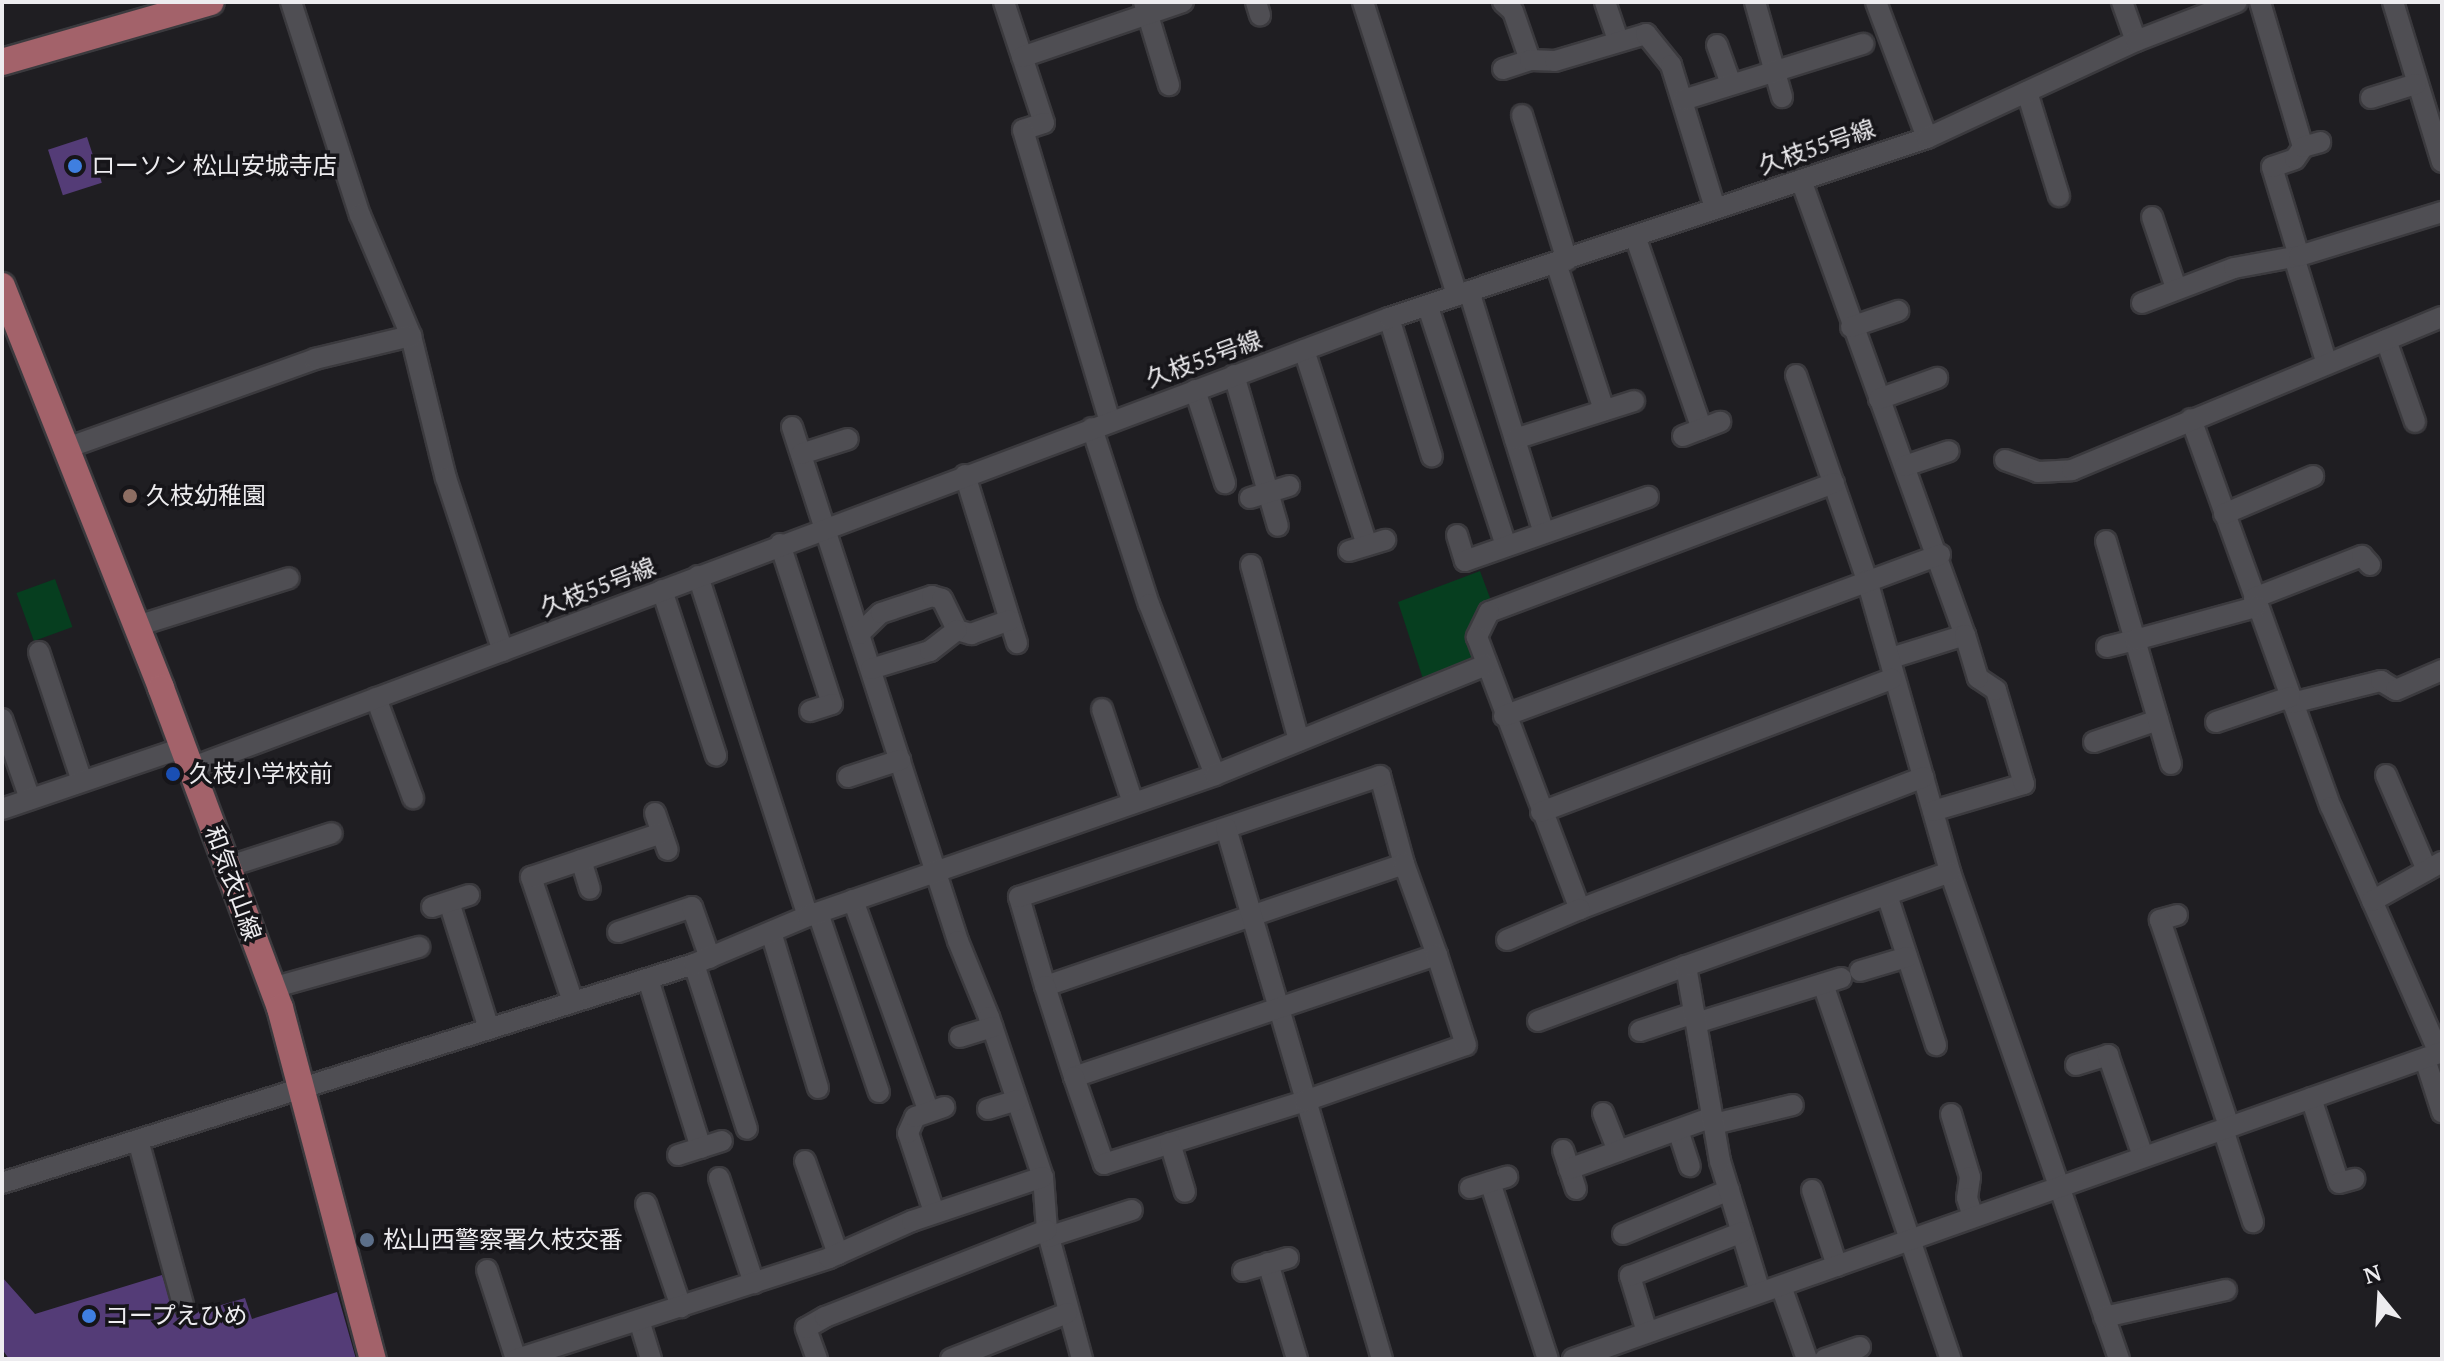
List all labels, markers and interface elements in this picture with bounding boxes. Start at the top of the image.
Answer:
street label: 久枝55号線 [1755,114,1879,180]
place label: ローソン 松山安城寺店 [91,152,337,180]
marker: ローソン 松山安城寺店 [66,157,84,175]
street label: 久枝55号線 [1142,325,1266,393]
place label: 久枝幼稚園 [146,482,266,510]
marker: 久枝幼稚園 [121,487,139,505]
street label: 久枝55号線 [536,552,660,622]
place label: 久枝小学校前 [189,760,333,788]
marker: 久枝小学校前 [164,765,182,783]
street label: 和気衣山線 [199,822,267,944]
place label: 松山西警察署久枝交番 [383,1226,623,1254]
marker: 松山西警察署久枝交番 [358,1231,376,1249]
north arrow [2340,1257,2420,1337]
text: N [2360,1257,2385,1290]
place label: コープえひめ [105,1302,249,1330]
marker: コープえひめ [80,1307,98,1325]

